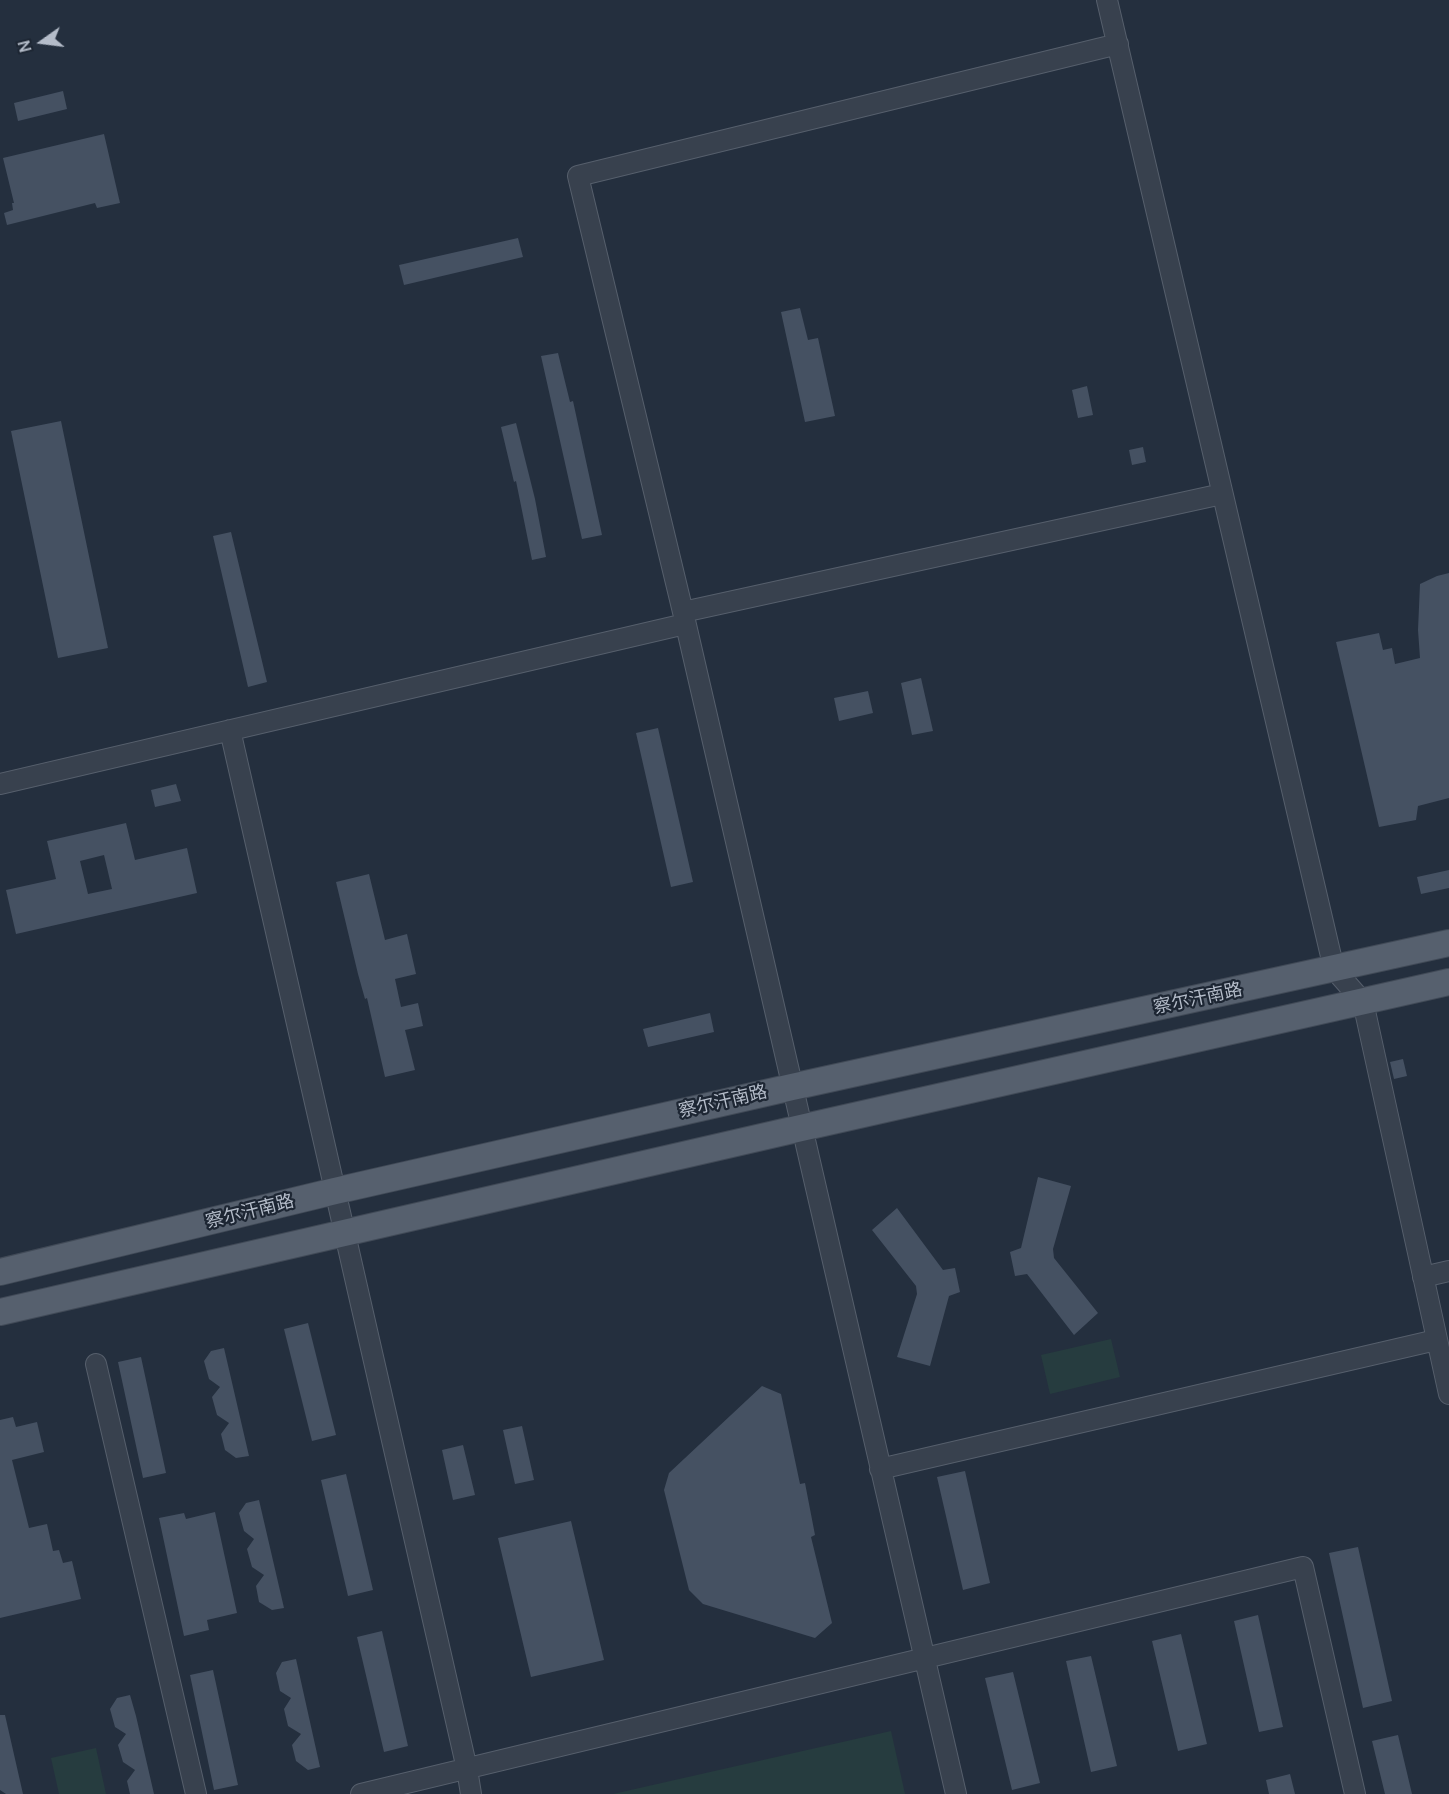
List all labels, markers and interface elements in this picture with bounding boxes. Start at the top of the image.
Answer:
north arrow [12,12,72,72]
text: N [12,38,37,55]
street label: 察尔汗南路 [1152,979,1244,1019]
street label: 察尔汗南路 [677,1081,769,1123]
street label: 察尔汗南路 [204,1191,296,1233]

